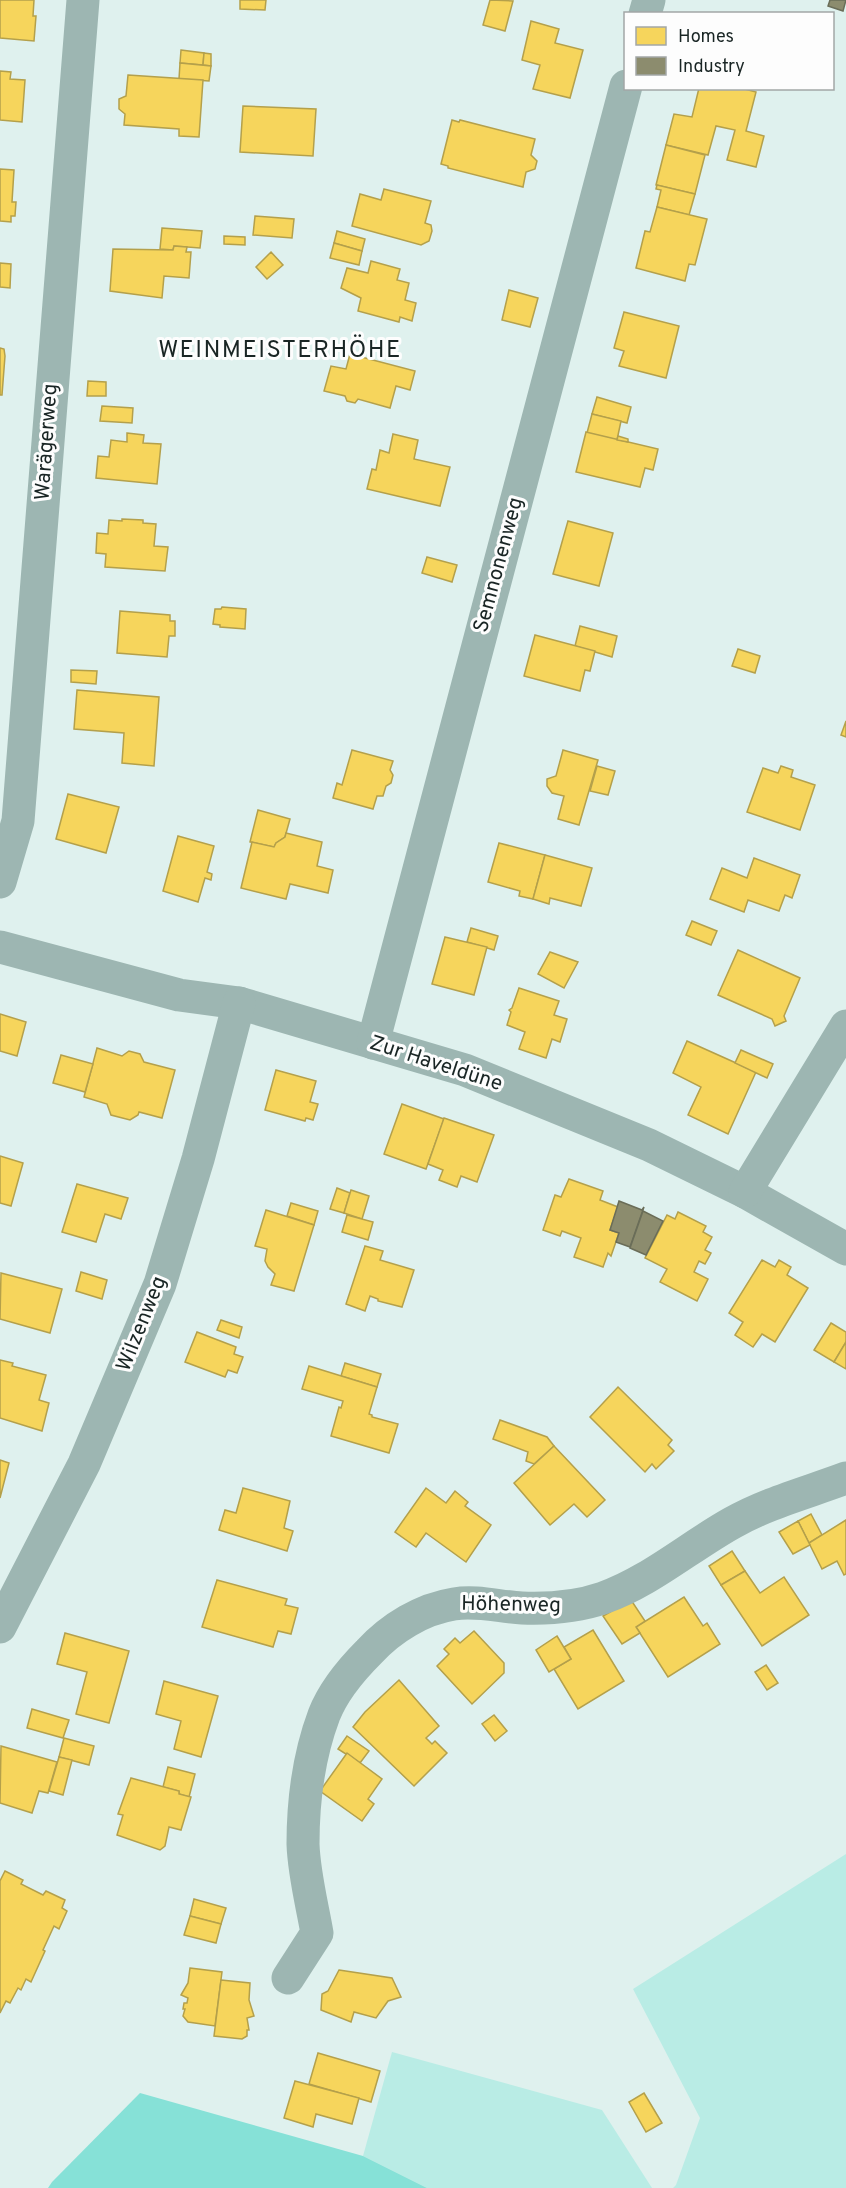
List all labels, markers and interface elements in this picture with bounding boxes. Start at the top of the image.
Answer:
legend [624,12,834,90]
text: Homes [678,26,734,49]
text: Industry [678,56,745,79]
district label: WEINMEISTERHÖHE [158,334,402,366]
street label: Warägerweg [29,383,65,501]
street label: Semnonenweg [468,494,530,636]
street label: Zur Haveldüne [366,1030,506,1098]
street label: Wilzenweg [111,1272,173,1376]
street label: Höhenweg [461,1591,561,1619]

